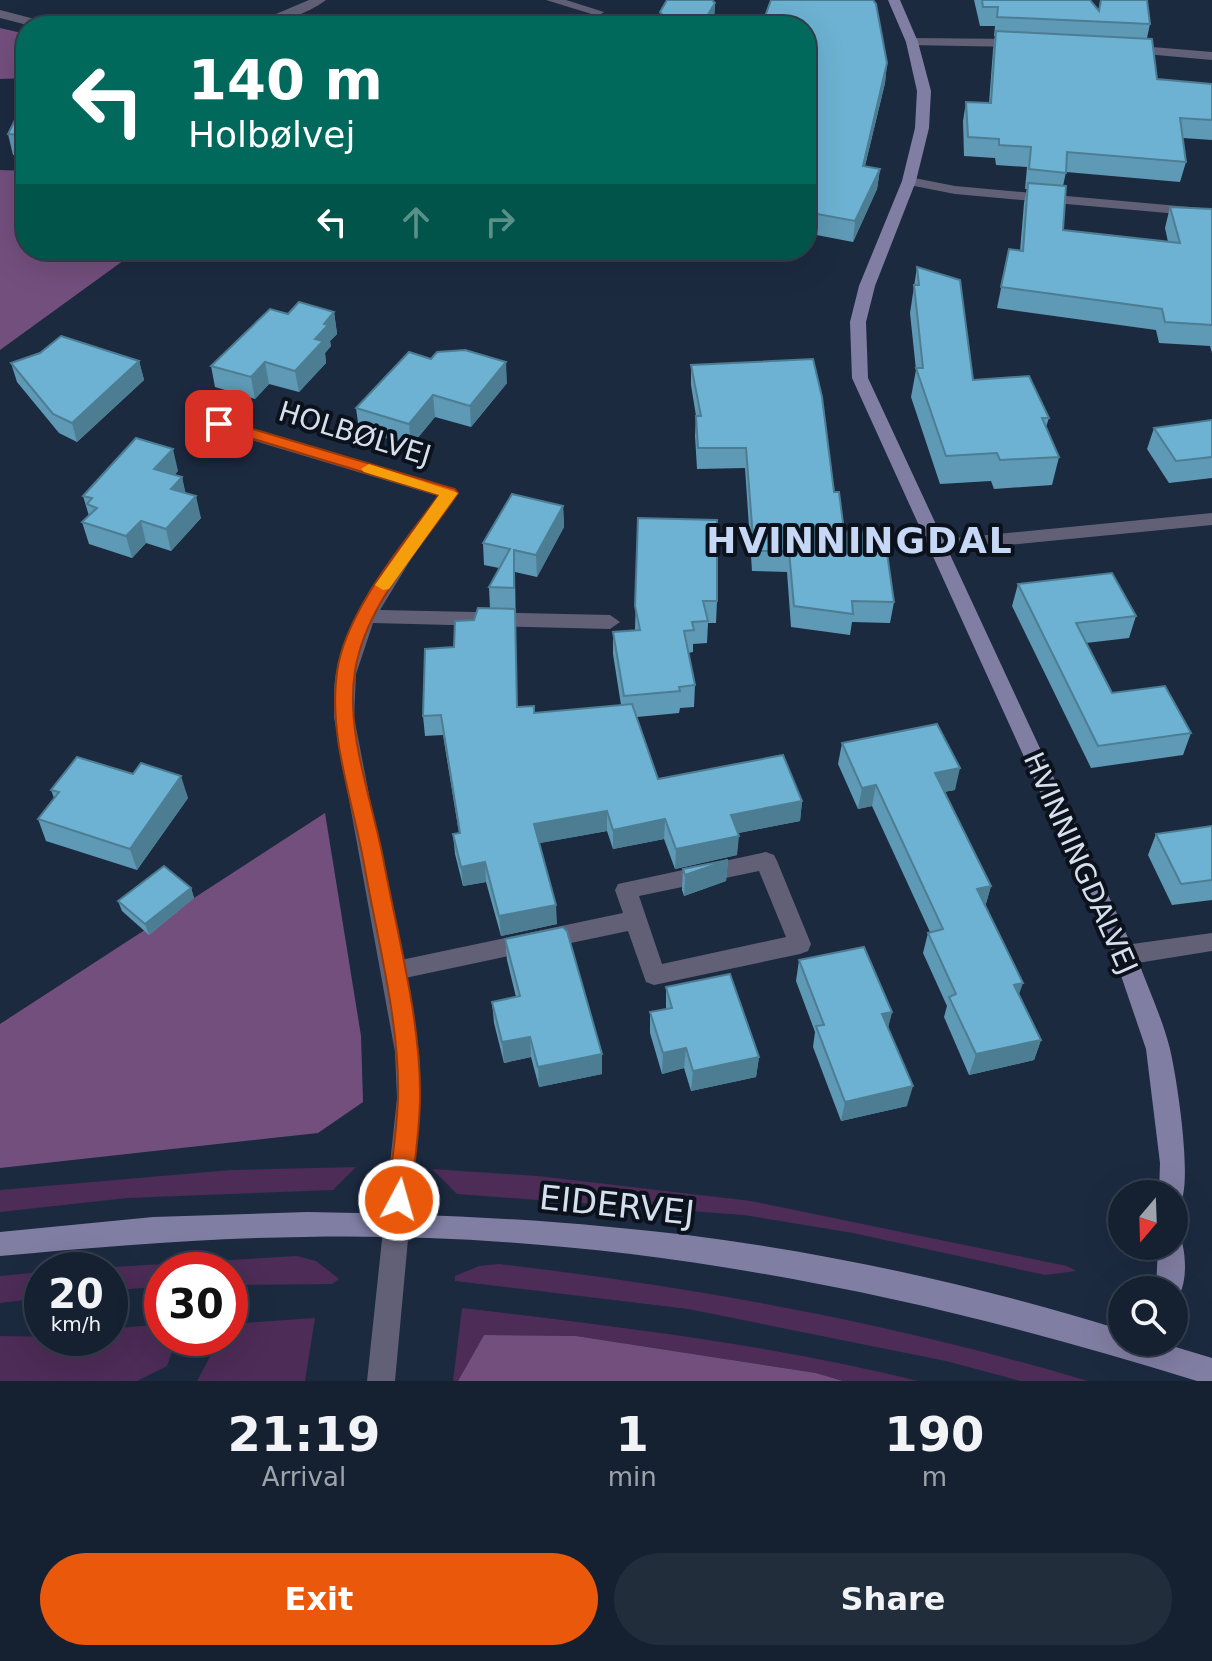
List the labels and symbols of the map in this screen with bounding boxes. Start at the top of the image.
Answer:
pin [185,390,253,458]
street label: HOLBØLVEJ [275,395,435,472]
district label: HVINNINGDAL [706,520,1014,561]
street label: HVINNINGDALVEJ [1017,747,1144,979]
position arrow [357,1158,441,1242]
street label: EIDERVEJ [537,1177,697,1233]
north arrow [1108,1180,1188,1260]
speed limit sign: 30 [144,1252,248,1356]

